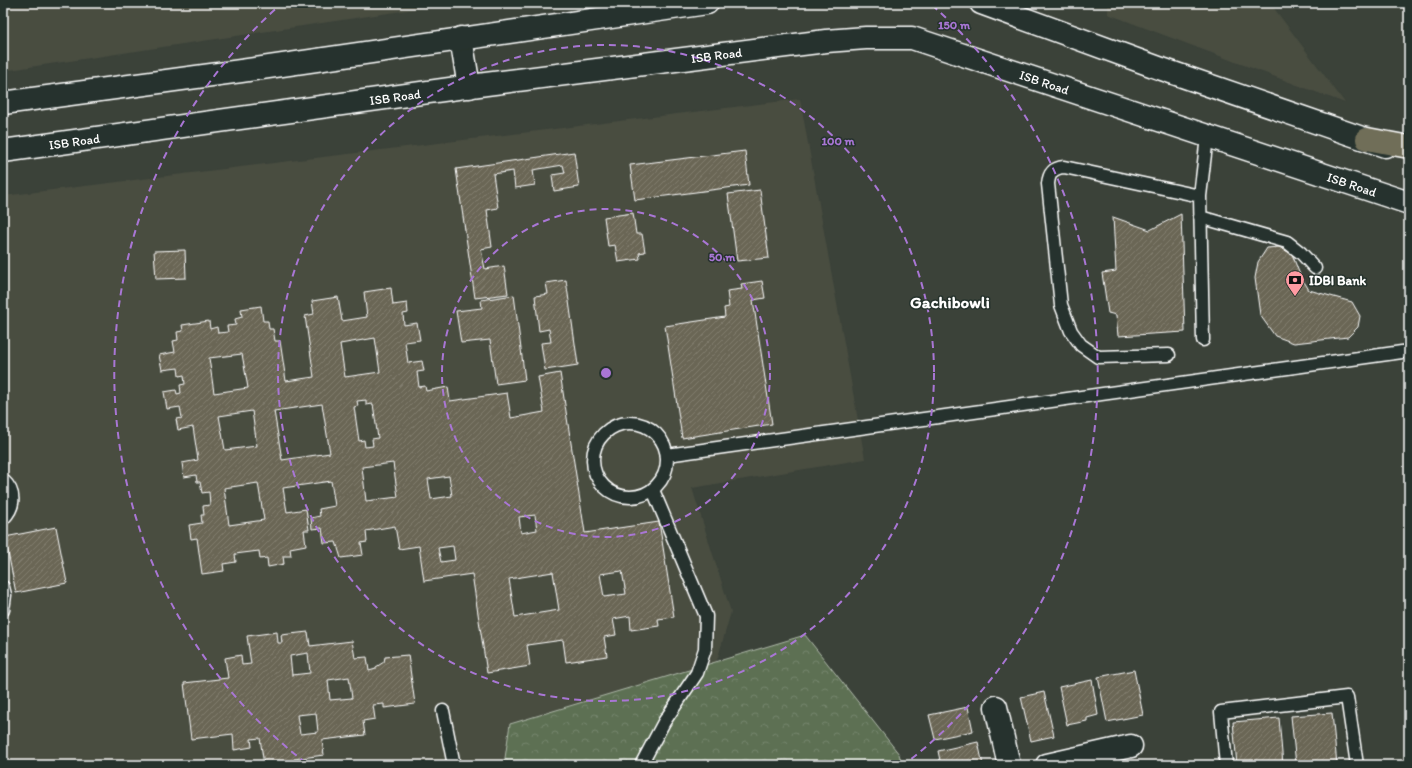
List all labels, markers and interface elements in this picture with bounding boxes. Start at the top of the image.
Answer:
text: 150 m [938,18,971,32]
street label: ISB Road [690,45,743,66]
street label: ISB Road [1017,67,1071,98]
street label: ISB Road [369,86,422,108]
street label: ISB Road [48,131,101,153]
text: 100 m [821,134,855,148]
street label: ISB Road [1325,169,1379,200]
text: 50 m [709,250,736,264]
bank icon: IDBI Bank [1284,269,1306,297]
place label: IDBI Bank [1309,273,1367,288]
district label: Gachibowli [910,292,990,312]
centre of rings [599,366,613,380]

